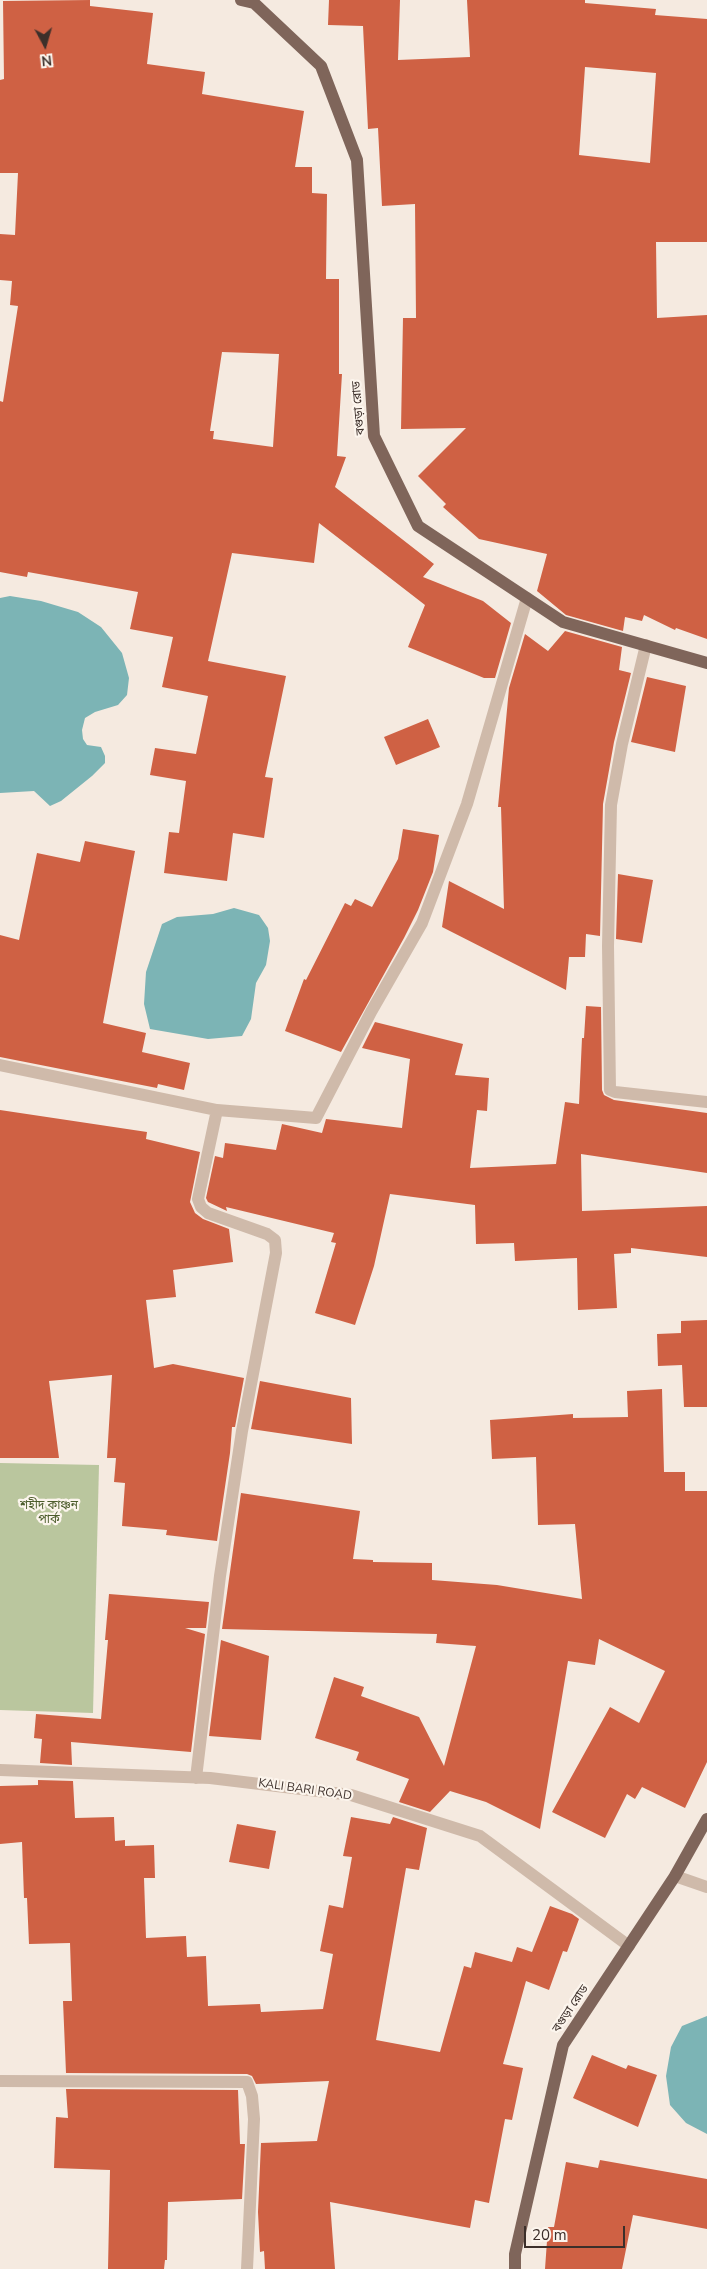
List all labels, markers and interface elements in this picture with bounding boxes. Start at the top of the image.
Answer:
north arrow [20,20,70,70]
text: N [40,50,53,70]
street label: বগুড়া রোড [349,380,369,436]
park label: শহীদ কাঞ্চন পার্ক [20,1499,78,1527]
street label: KALI BARI ROAD [257,1776,353,1804]
street label: বগুড়া রোড [550,1982,592,2036]
scale bar [527,2216,628,2248]
text: 20 m [532,2225,567,2245]

